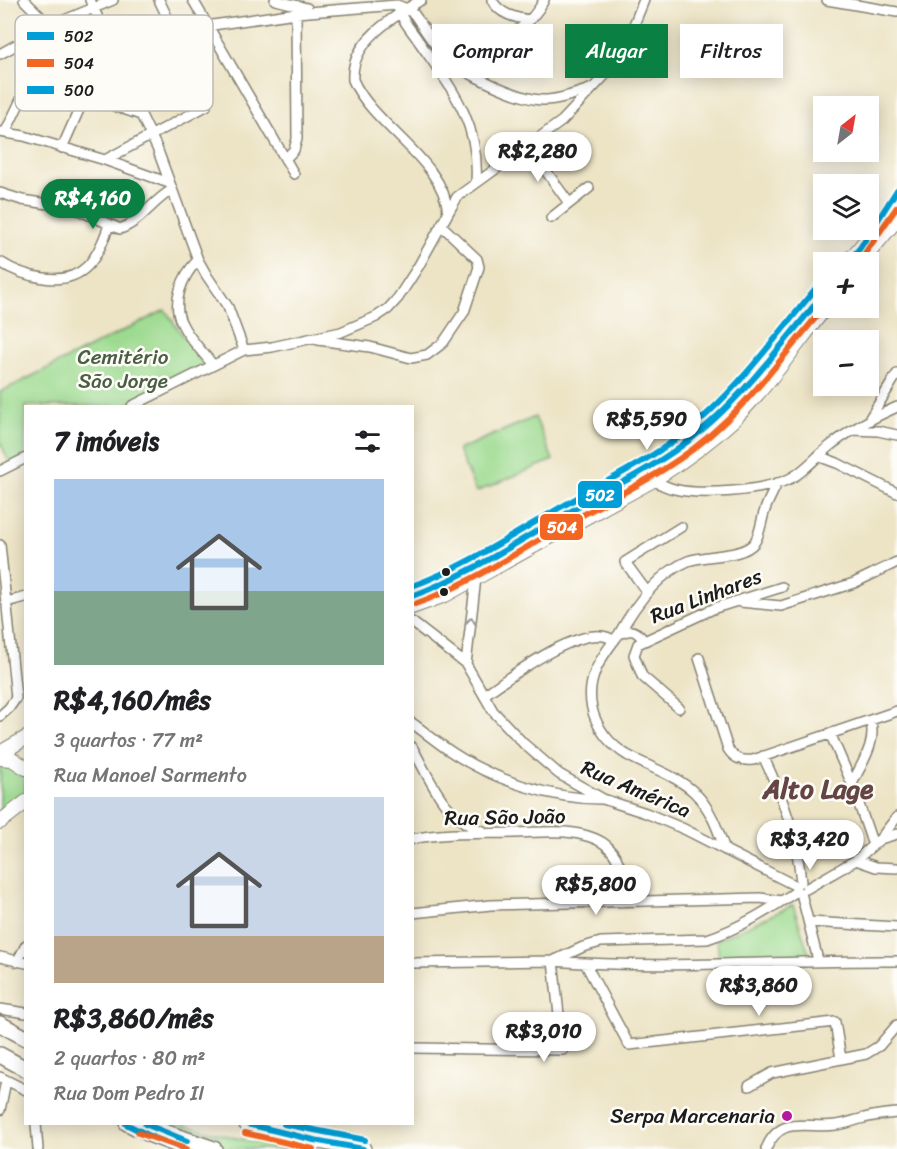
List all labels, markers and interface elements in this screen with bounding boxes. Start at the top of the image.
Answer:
legend [15,15,213,111]
text: 502 [64,22,93,51]
chip: Comprar [432,24,553,78]
chip: Alugar [565,24,668,78]
chip: Filtros [680,24,783,78]
text: 504 [64,49,94,78]
text: 500 [64,76,94,105]
north arrow [813,96,879,162]
map controls [813,96,879,396]
pin: R$2,280 [483,132,593,183]
text: R$2,280 [499,134,577,169]
button: layers [813,174,879,240]
pin: R$4,160 [38,179,148,230]
text: R$4,160 [55,181,131,216]
button: + [813,252,879,318]
button: − [813,330,879,396]
park label: Cemitério São Jorge [78,338,169,400]
pin: R$5,590 [592,400,702,451]
text: R$5,590 [607,402,687,437]
text: 7 imóveis [54,418,159,464]
icon: filters [351,425,384,458]
line badge: 502 [577,480,623,509]
text: 502 [585,481,615,510]
line badge: 504 [539,513,584,541]
text: 504 [547,513,577,542]
icon: home [165,518,273,626]
street label: Rua Linhares [644,557,768,635]
unlabelled marker [440,566,452,578]
unlabelled marker [438,586,450,598]
one-way arrow [464,617,477,626]
text: R$4,160/mês [54,677,211,723]
text: 3 quartos · 77 m² [54,723,203,758]
street label: Rua América [575,749,697,829]
text: Rua Manoel Sarmento [54,758,247,793]
district label: Alto Lage [762,765,873,813]
street label: Rua São João [444,797,566,837]
pin: R$3,420 [755,820,865,871]
text: R$3,420 [771,822,849,857]
icon: home [165,836,273,944]
pin: R$5,800 [541,865,651,916]
text: R$5,800 [556,867,636,902]
pin: R$3,860 [704,966,814,1017]
text: R$3,860 [720,968,798,1003]
text: R$3,860/mês [54,995,214,1041]
pin: R$3,010 [489,1012,599,1063]
text: R$3,010 [506,1014,582,1049]
text: 2 quartos · 80 m² [54,1041,205,1076]
text: Rua Dom Pedro II [54,1076,204,1111]
place label: Serpa Marcenaria [610,1097,775,1135]
marker: Serpa Marcenaria [780,1109,794,1123]

